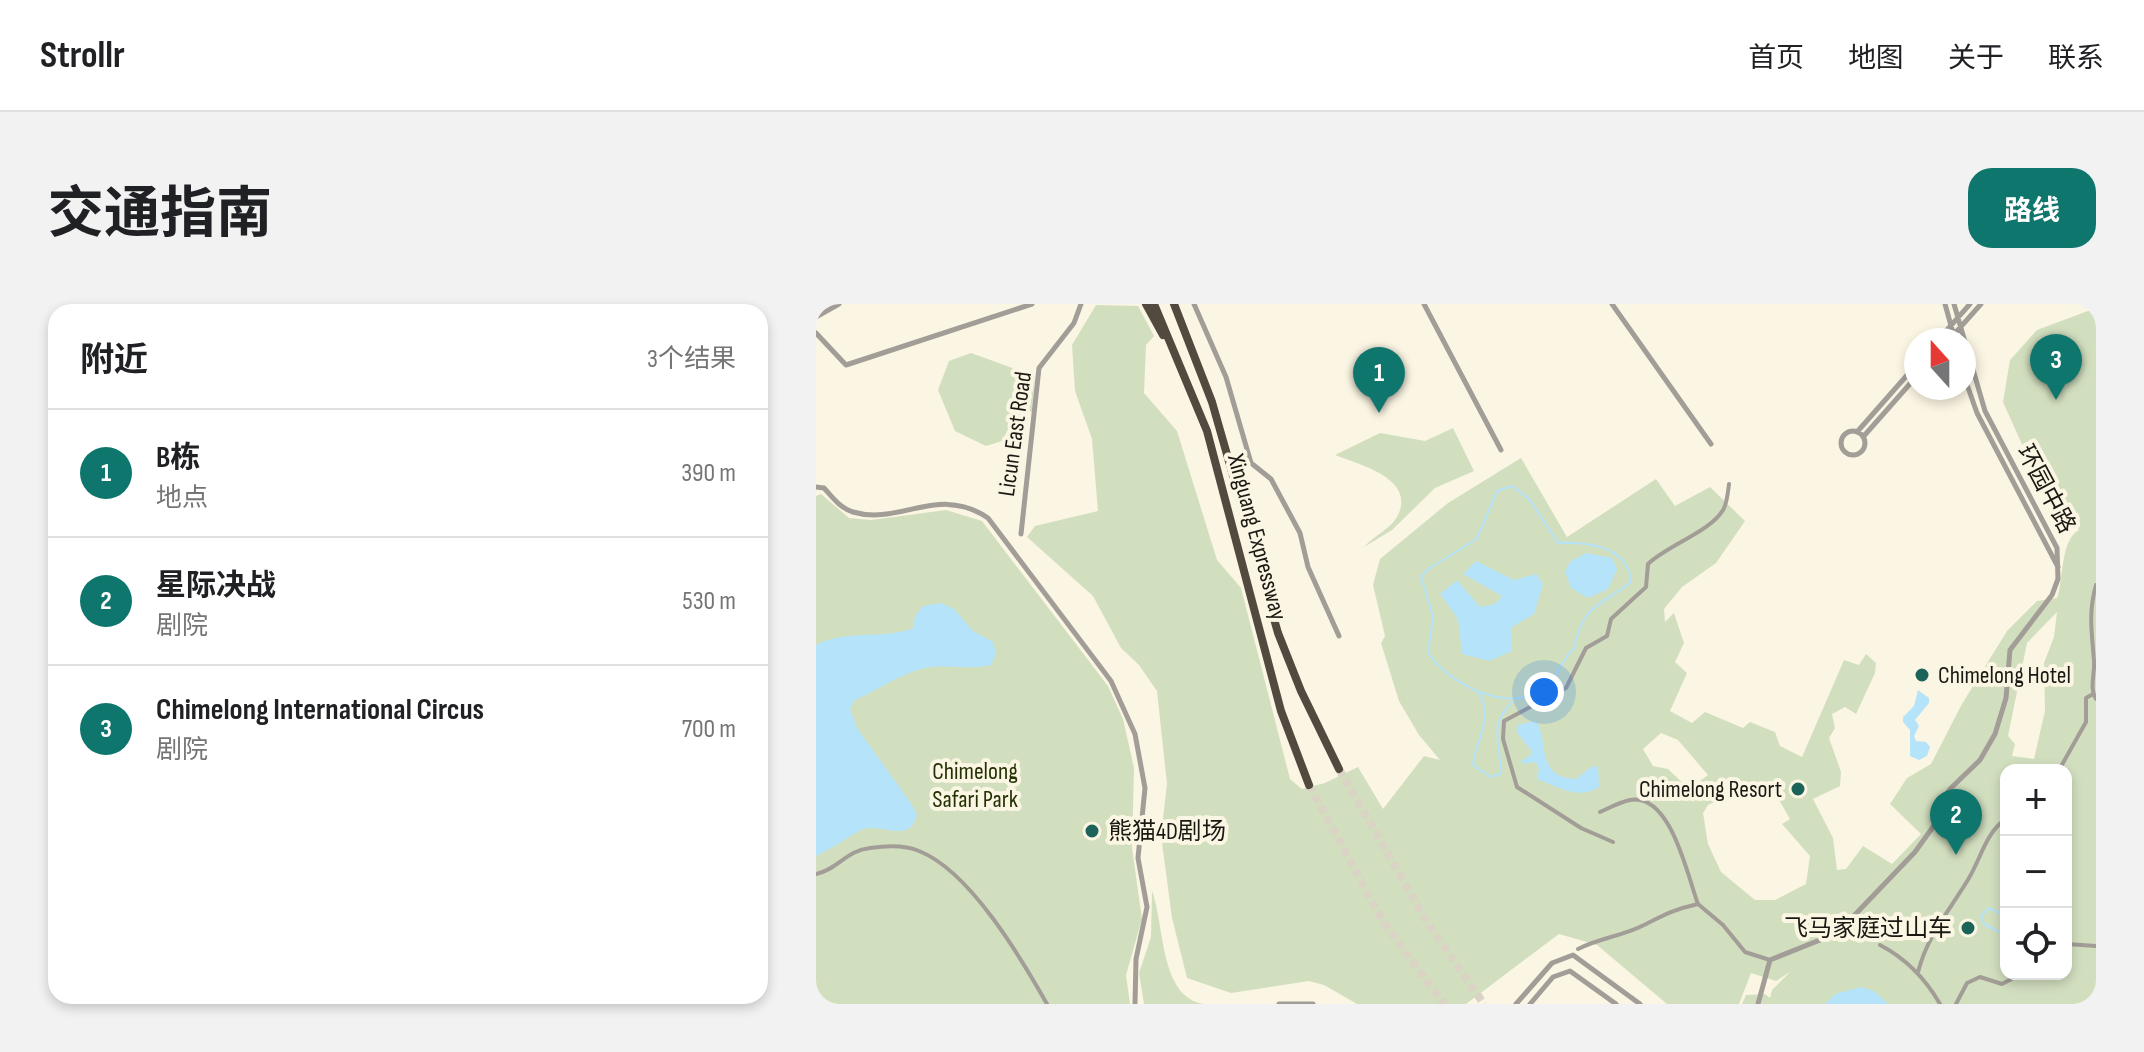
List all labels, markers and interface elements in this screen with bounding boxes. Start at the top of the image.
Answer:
text: Strollr [40,33,125,78]
text: 首页 [1748,42,1804,75]
text: 地图 [1848,42,1904,75]
text: 关于 [1948,42,2004,75]
text: 联系 [2048,42,2104,75]
button: 路线 [1968,168,2096,248]
text: 交通指南 [48,182,272,249]
north arrow [1904,328,1976,400]
pin: 3 [2030,334,2082,400]
text: 附近 [80,340,148,381]
text: 3个结果 [647,344,736,375]
pin: 1 [1353,347,1405,413]
street label: Licun East Road [992,370,1038,498]
text: B栋 [156,440,200,476]
street label: 环园中路 [2011,440,2081,538]
street label: Xinguang Expressway [1221,450,1293,623]
text: 1 [101,458,111,489]
text: 390 m [681,458,736,489]
text: 地点 [156,483,208,514]
text: 星际决战 [156,568,276,604]
text: 2 [100,586,112,617]
text: 530 m [682,586,736,617]
text: 剧院 [156,611,208,642]
place label: Chimelong Hotel [1938,661,2071,690]
marker: Chimelong Hotel [1913,666,1931,684]
your location [1524,672,1564,712]
text: Chimelong International Circus [156,692,484,728]
text: 3 [100,714,112,745]
text: 700 m [682,714,736,745]
text: 剧院 [156,735,208,766]
park label: Chimelong Safari Park [932,757,1018,814]
map controls [2000,764,2072,980]
button: + [2000,764,2072,836]
place label: Chimelong Resort [1639,775,1782,804]
marker: Chimelong Resort [1789,780,1807,798]
pin: 2 [1930,789,1982,855]
place label: 熊猫4D剧场 [1108,817,1226,846]
marker: 熊猫4D剧场 [1083,822,1101,840]
button: − [2000,836,2072,908]
button: locate [2000,908,2072,980]
place label: 飞马家庭过山车 [1784,914,1952,943]
marker: 飞马家庭过山车 [1959,919,1977,937]

